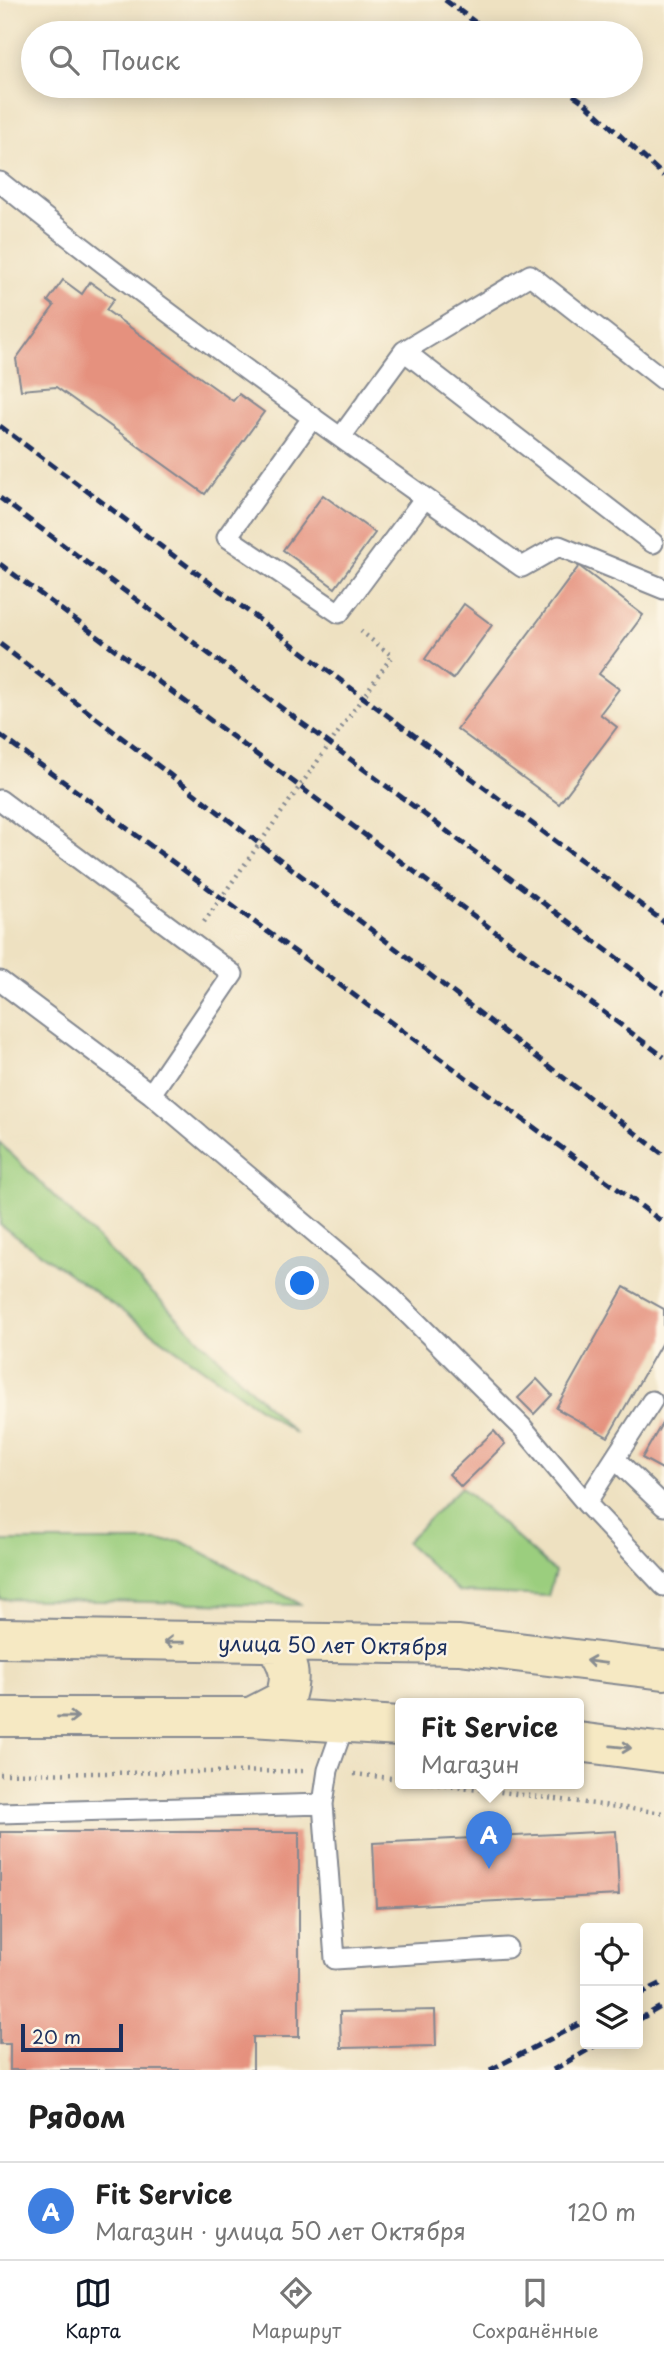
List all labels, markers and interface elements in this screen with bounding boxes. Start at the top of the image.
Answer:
search box [21,21,643,98]
text: Поиск [101,40,180,79]
icon: search [45,41,83,79]
your location [285,1266,319,1300]
street label: улица 50 лет Октября [218,1626,448,1662]
one-way arrow [163,1635,186,1648]
one-way arrow [585,1656,608,1669]
popup [395,1698,584,1789]
text: Fit Service [421,1707,558,1746]
one-way arrow [56,1710,79,1724]
one-way arrow [609,1740,632,1753]
text: Магазин [421,1746,519,1781]
pin: A [466,1811,512,1869]
map controls [580,1923,643,2049]
button: locate [580,1923,643,1986]
button: layers [580,1986,643,2049]
scale bar [21,2021,122,2053]
text: 20 m [32,2022,81,2050]
text: Рядом [28,2093,126,2138]
text: Fit Service [95,2174,232,2213]
text: A [42,2194,60,2229]
text: 120 m [568,2194,636,2229]
text: Магазин · улица 50 лет Октября [95,2213,466,2248]
tab: Карта [65,2274,121,2344]
tab: Маршрут [251,2274,341,2344]
tab: Сохранённые [472,2274,599,2344]

